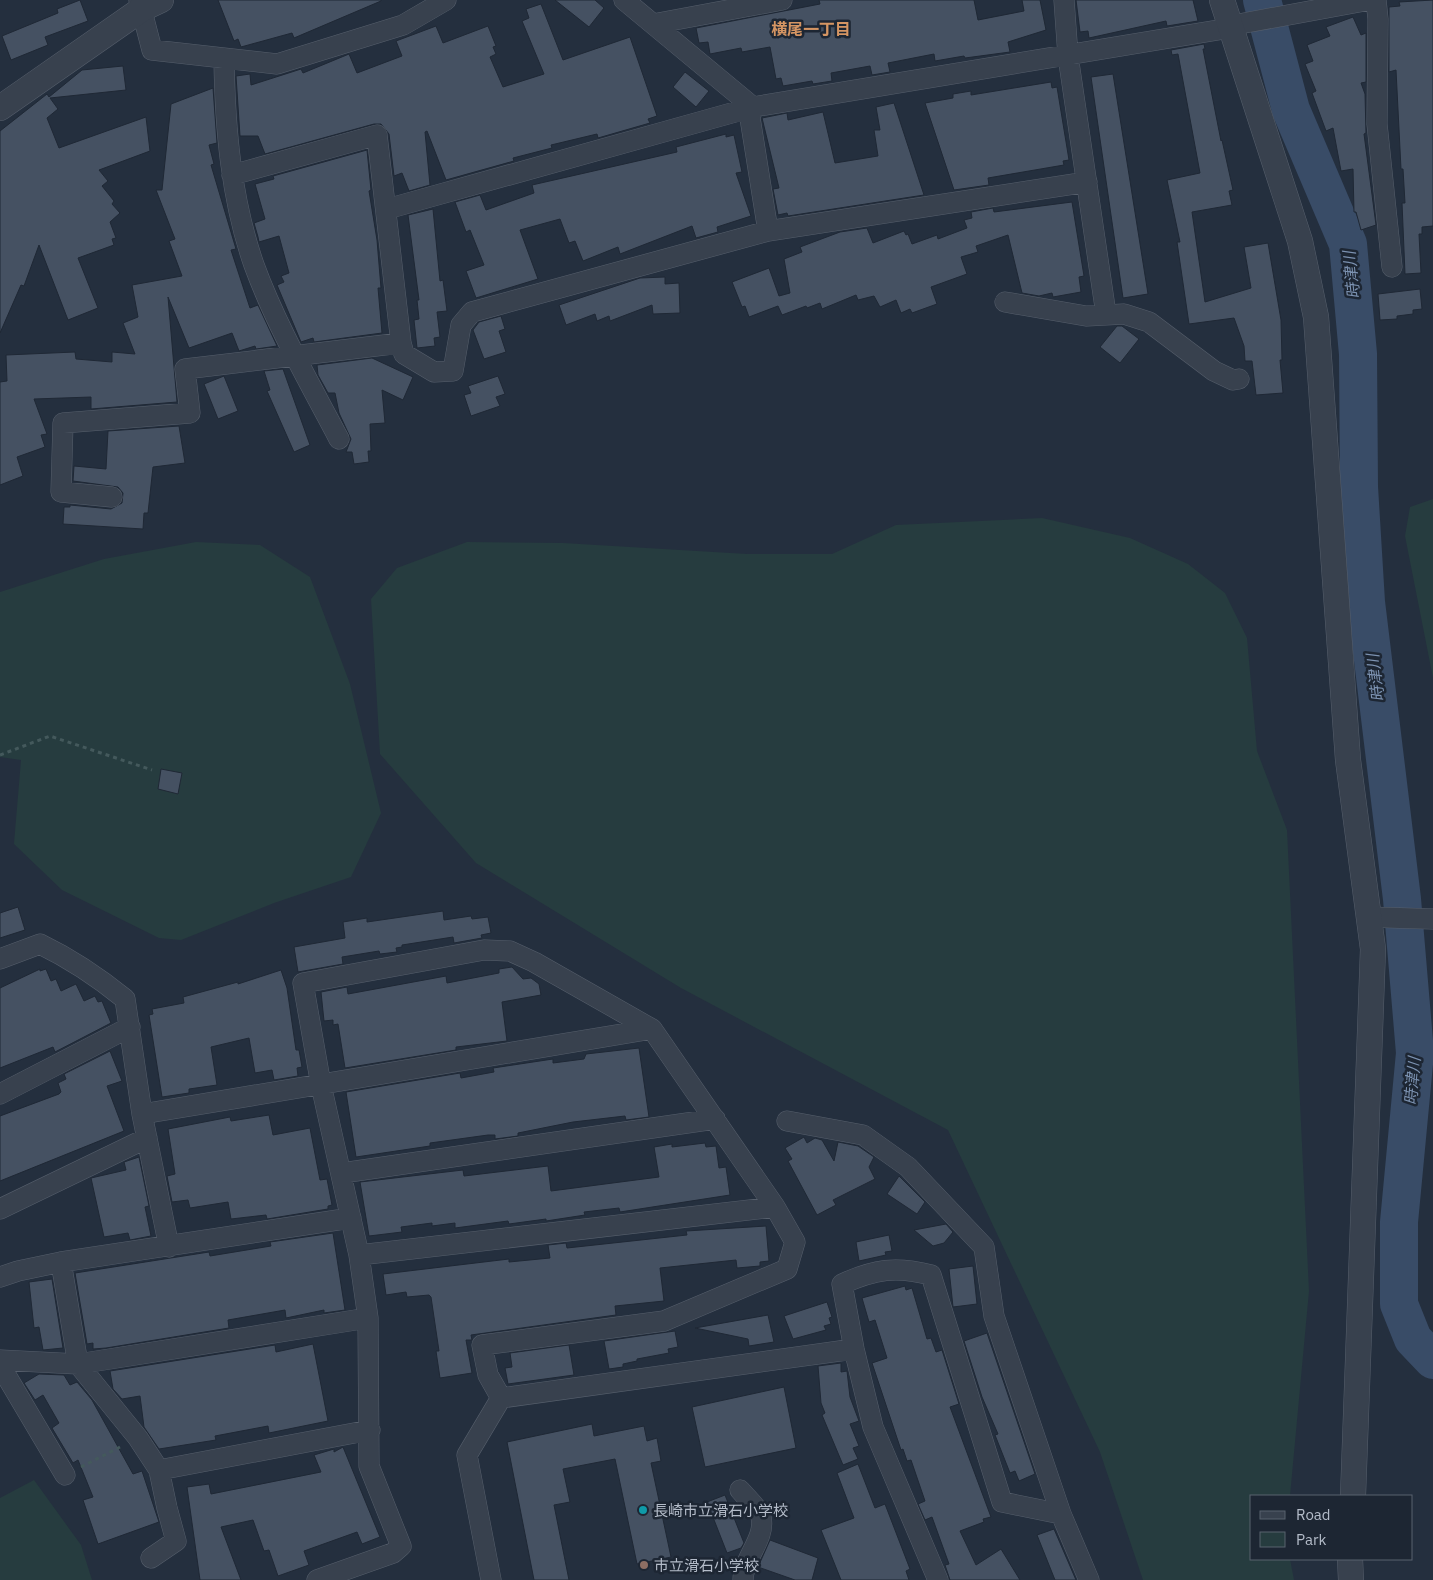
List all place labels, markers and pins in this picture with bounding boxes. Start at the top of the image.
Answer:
place label: 長崎市立滑石小学校 [653,1501,788,1520]
marker: 長崎市立滑石小学校 [637,1504,649,1516]
place label: 市立滑石小学校 [654,1556,759,1575]
marker: 市立滑石小学校 [638,1559,650,1571]

